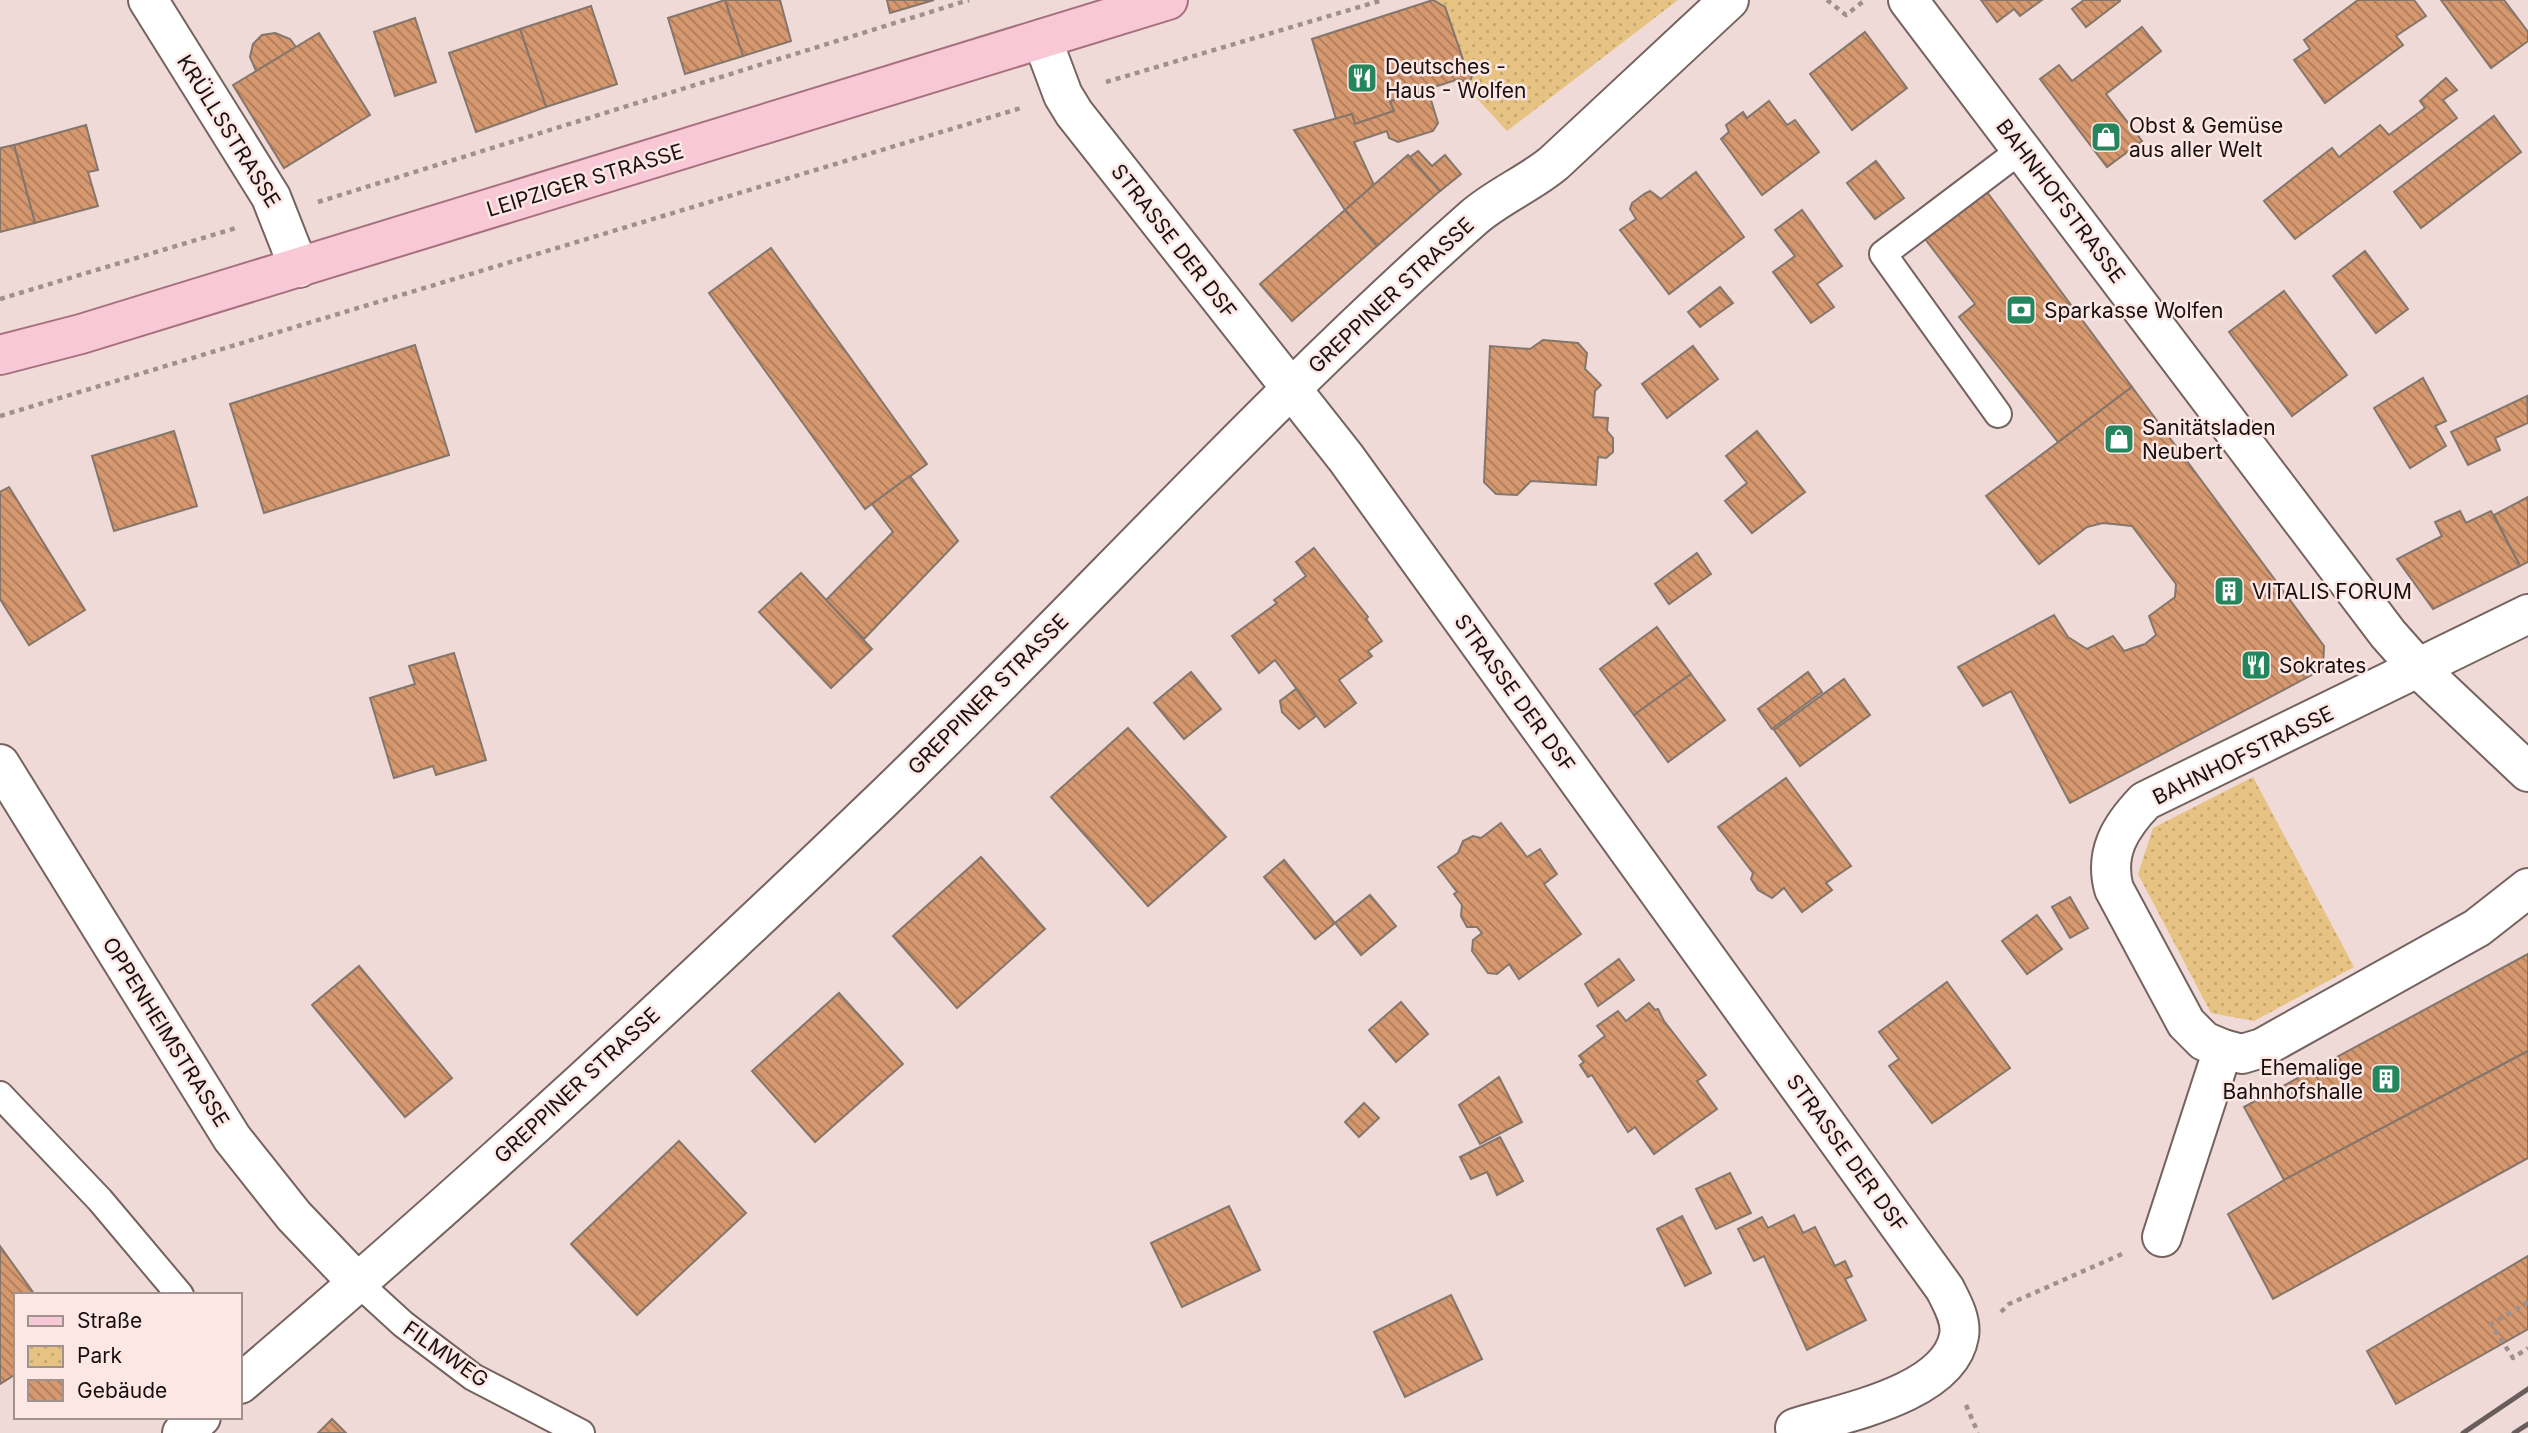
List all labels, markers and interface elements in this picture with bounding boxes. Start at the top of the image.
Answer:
street label: KRÜLLSSTRASSE [172,50,287,212]
place label: Deutsches - Haus - Wolfen [1385,54,1526,103]
restaurant icon: Deutsches - Haus - Wolfen [1345,61,1379,95]
place label: Obst & Gemüse aus aller Welt [2129,113,2283,162]
street label: BAHNHOFSTRASSE [1991,114,2131,288]
shop icon: Obst & Gemüse aus aller Welt [2089,120,2123,154]
street label: LEIPZIGER STRASSE [483,138,687,222]
street label: STRASSE DER DSF [1106,159,1242,323]
street label: GREPPINER STRASSE [1303,212,1479,378]
bank icon: Sparkasse Wolfen [2004,293,2038,327]
place label: Sparkasse Wolfen [2044,298,2223,323]
place label: Sanitätsladen Neubert [2142,415,2276,464]
shop icon: Sanitätsladen Neubert [2102,422,2136,456]
building icon: VITALIS FORUM [2212,574,2246,608]
place label: VITALIS FORUM [2252,579,2412,604]
street label: GREPPINER STRASSE [903,609,1073,779]
street label: STRASSE DER DSF [1449,609,1581,777]
restaurant icon: Sokrates [2239,648,2273,682]
place label: Sokrates [2279,653,2366,678]
street label: BAHNHOFSTRASSE [2148,700,2338,810]
street label: OPPENHEIMSTRASSE [97,933,235,1131]
street label: GREPPINER STRASSE [489,1002,665,1168]
place label: Ehemalige Bahnhofshalle [2223,1055,2363,1104]
building icon: Ehemalige Bahnhofshalle [2369,1062,2403,1096]
street label: STRASSE DER DSF [1781,1069,1913,1237]
legend [14,1293,242,1419]
text: Straße [77,1308,142,1333]
street label: FILMWEG [399,1316,493,1392]
text: Park [77,1343,122,1368]
text: Gebäude [77,1378,167,1403]

